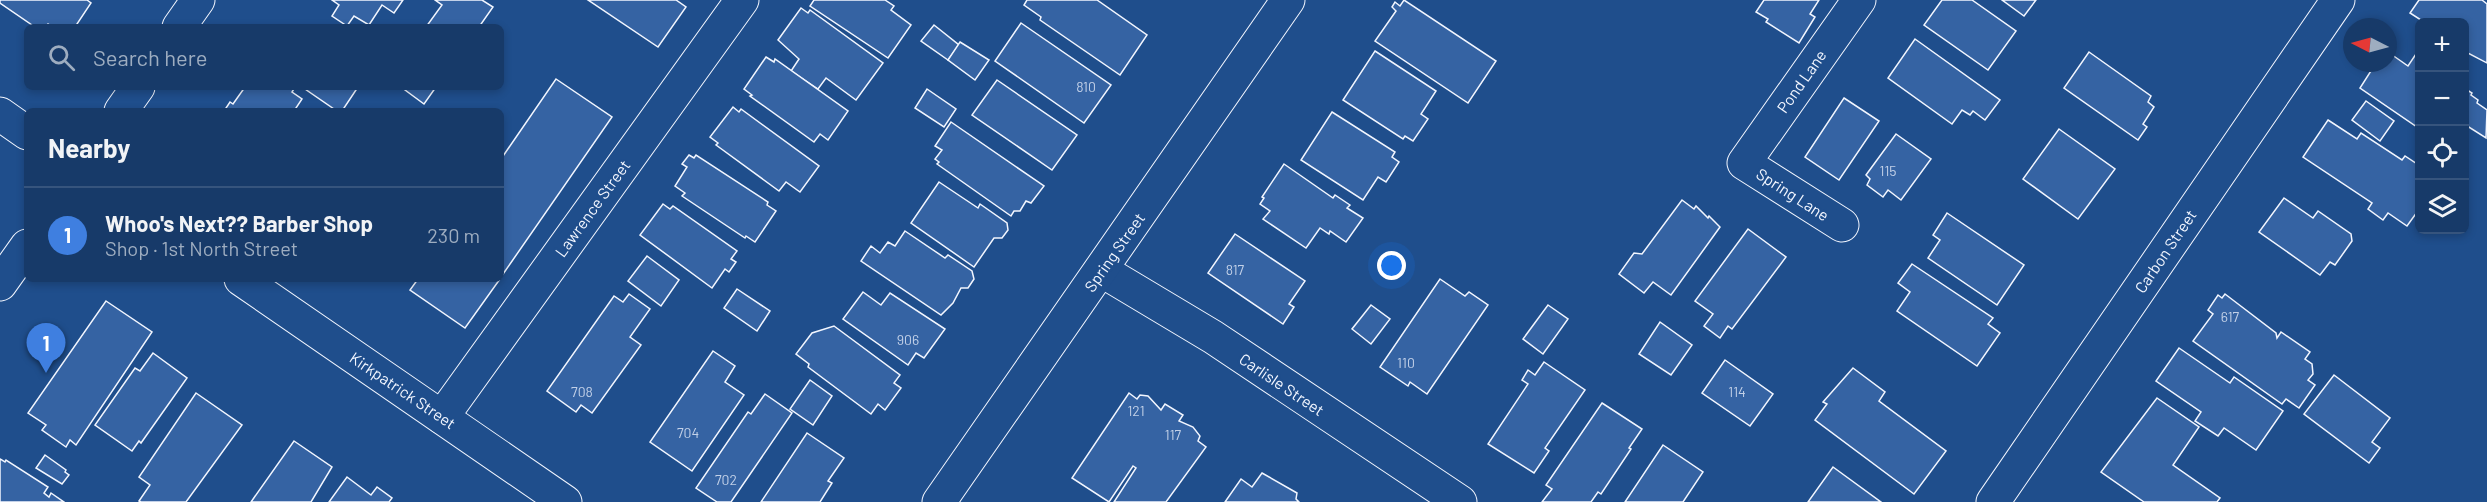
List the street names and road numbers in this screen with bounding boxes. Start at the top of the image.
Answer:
street label: Pond Lane [1772,46,1830,116]
street label: Lawrence Street [550,156,634,260]
street label: Spring Lane [1753,163,1833,225]
street label: Carbon Street [2130,206,2200,296]
street label: Spring Street [1080,209,1148,295]
street label: Kirkpatrick Street [346,348,460,432]
street label: Carlisle Street [1236,349,1328,419]

